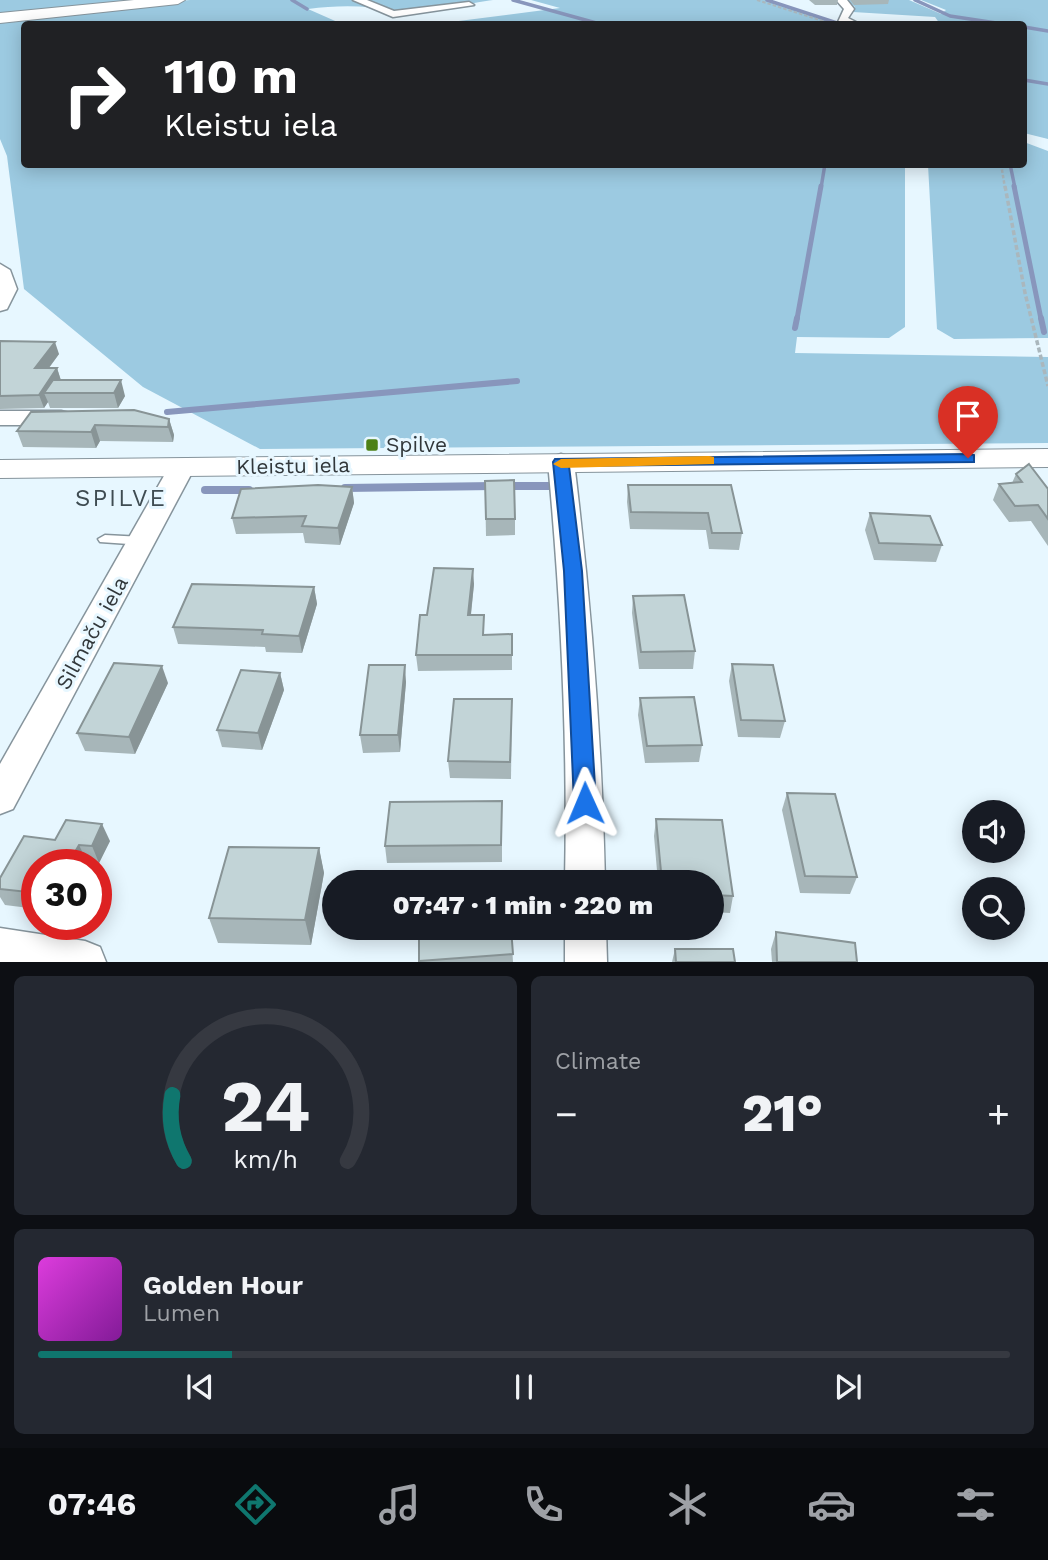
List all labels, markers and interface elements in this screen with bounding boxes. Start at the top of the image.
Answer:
text: 110 m [164,47,298,105]
icon: right [49,49,140,140]
text: Kleistu iela [164,106,338,144]
pin [938,386,998,458]
icon: arrive [949,397,987,435]
place label: Spilve [386,432,447,457]
marker: Spilve [364,437,380,453]
street label: Kleistu iela [236,452,350,479]
district label: SPILVE [75,484,167,512]
street label: Silmaču iela [50,572,133,694]
position arrow [548,766,622,840]
map controls [962,800,1025,940]
button: sound [962,800,1025,863]
speed limit sign: 30 [21,849,112,940]
button: search [962,877,1025,940]
text: 07:47 · 1 min · 220 m [393,890,653,920]
text: Climate [555,1048,641,1075]
text: 24 [221,1064,310,1150]
text: 21° [742,1083,823,1144]
text: − [555,1092,578,1136]
text: + [987,1092,1010,1136]
text: km/h [233,1145,298,1174]
text: Golden Hour [143,1270,303,1300]
text: Lumen [143,1300,220,1327]
icon: previous [181,1368,219,1406]
icon: pause [505,1368,543,1406]
icon: next [829,1368,867,1406]
icon: directions [231,1480,280,1529]
icon: music [375,1480,424,1529]
icon: phone [519,1480,568,1529]
icon: climate [663,1480,712,1529]
icon: car [807,1480,856,1529]
icon: filters [951,1480,1000,1529]
text: 07:46 [48,1485,136,1523]

